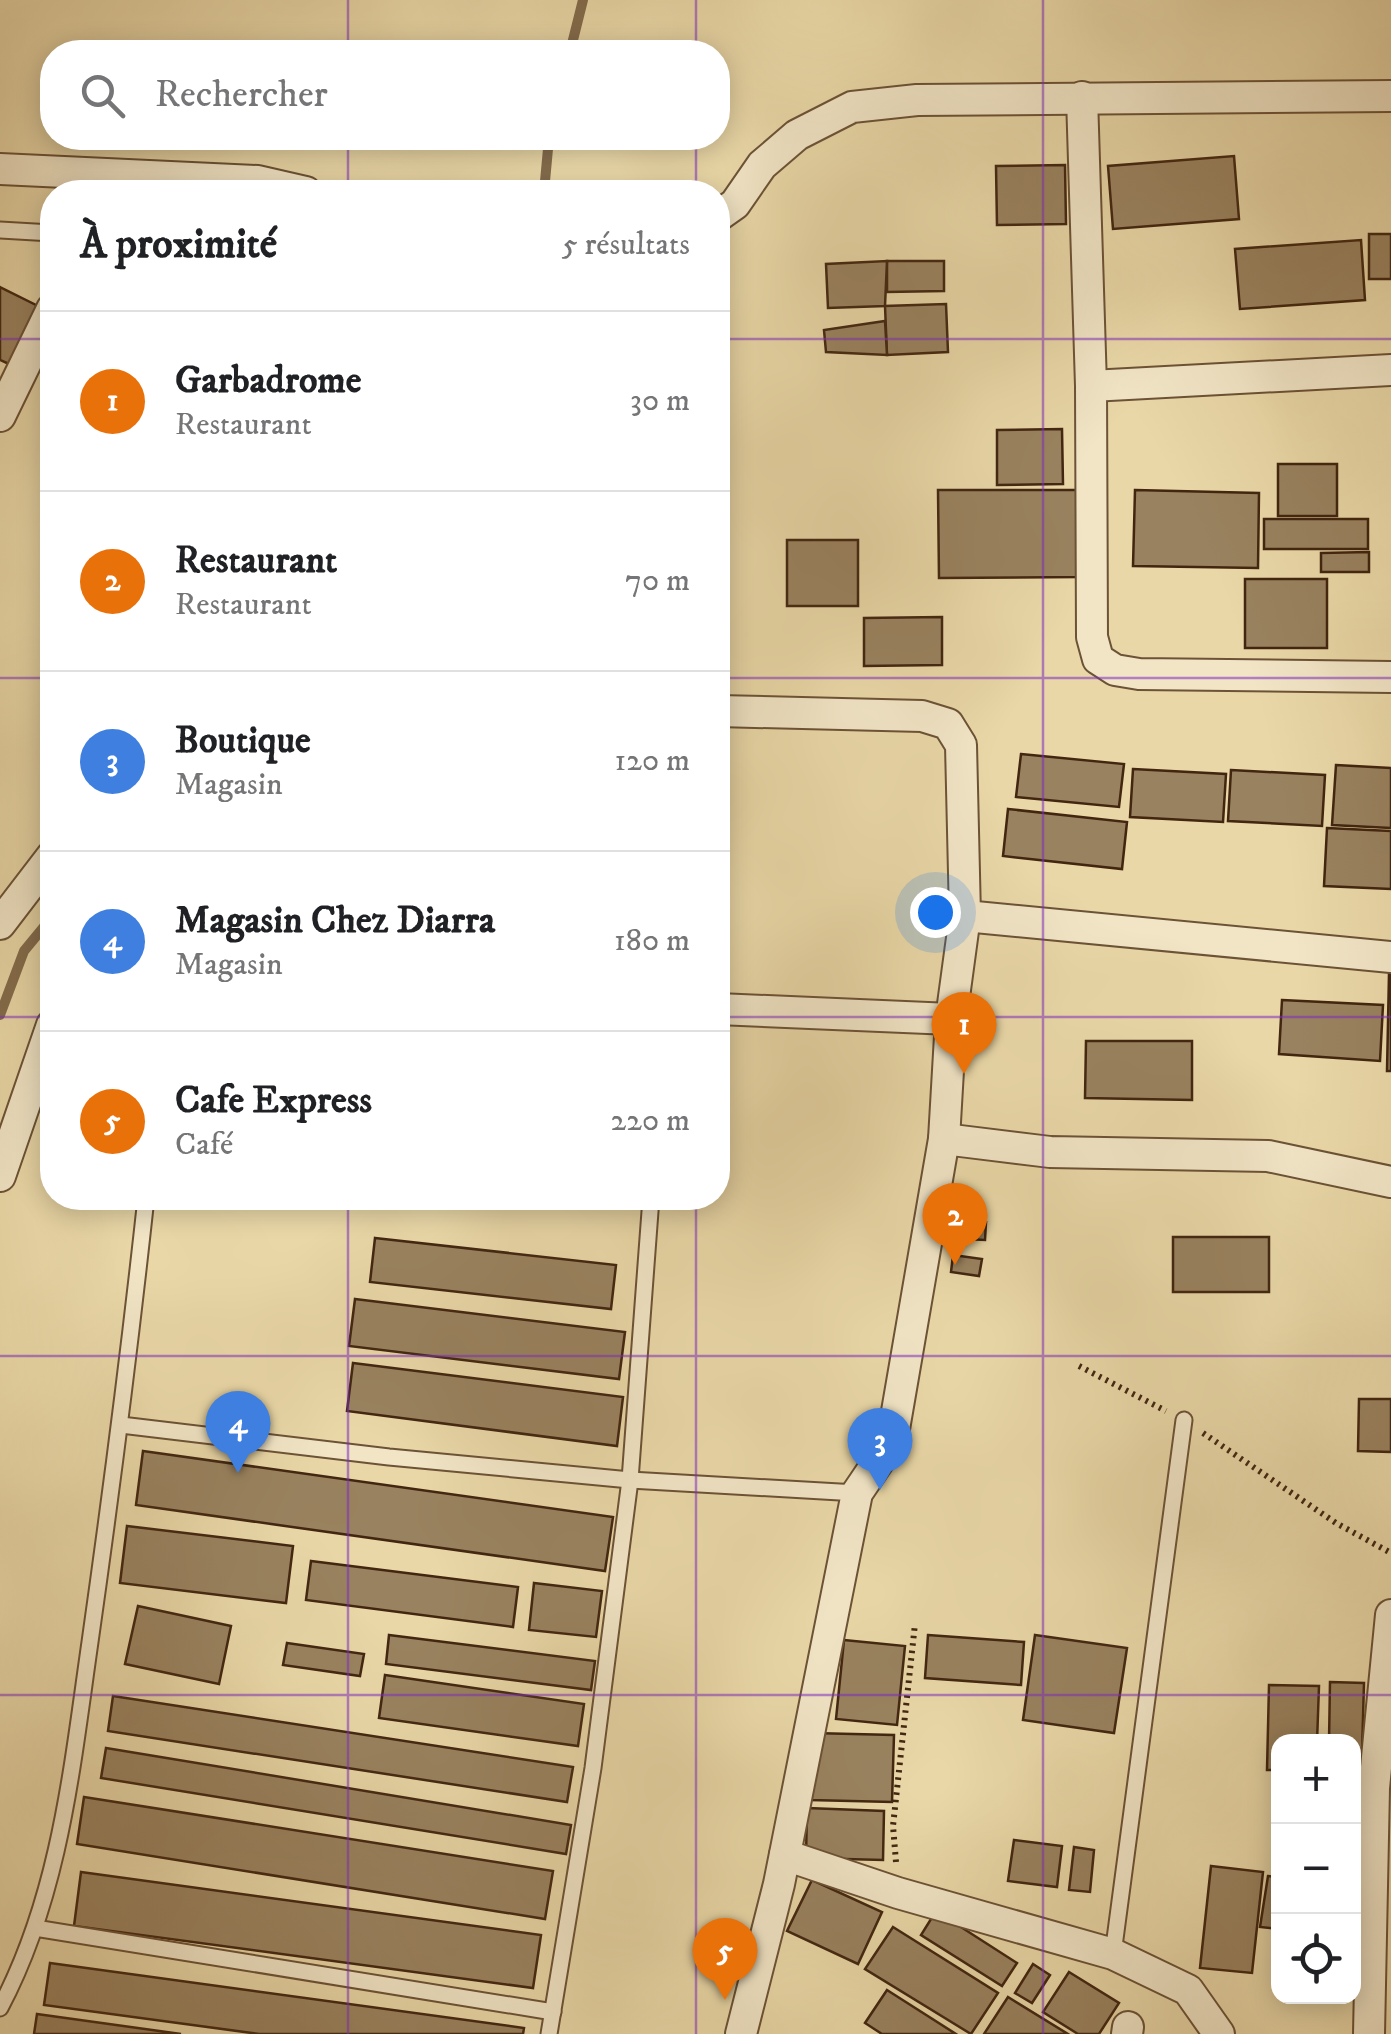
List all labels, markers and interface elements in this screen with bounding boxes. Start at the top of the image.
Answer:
search box [40,40,730,150]
icon: search [75,68,130,123]
text: Rechercher [155,71,328,119]
text: À proximité [80,219,277,271]
text: 5 résultats [562,225,690,265]
text: Garbadrome [175,357,362,405]
text: 1 [107,381,118,421]
text: 30 m [630,381,690,421]
text: Restaurant [175,405,312,445]
text: Restaurant [175,537,337,585]
text: 2 [105,561,120,601]
text: 70 m [625,561,690,601]
text: Restaurant [175,585,312,625]
text: Boutique [175,717,311,765]
text: 3 [107,741,118,781]
text: 120 m [614,741,690,781]
text: Magasin [175,765,283,805]
your location [910,887,961,938]
text: Magasin Chez Diarra [175,897,495,945]
text: 4 [103,921,122,961]
text: 180 m [614,921,690,961]
text: Magasin [175,945,283,985]
pin: 1 [932,992,996,1074]
text: Cafe Express [175,1077,372,1125]
text: 5 [105,1101,120,1141]
text: 220 m [610,1101,690,1141]
text: Café [175,1125,233,1165]
pin: 2 [922,1182,988,1265]
pin: 4 [206,1390,270,1473]
pin: 3 [848,1408,912,1490]
map controls [1271,1734,1361,2004]
button: + [1271,1734,1361,1824]
button: − [1271,1824,1361,1914]
button: locate [1271,1914,1361,2004]
pin: 5 [692,1918,758,2000]

